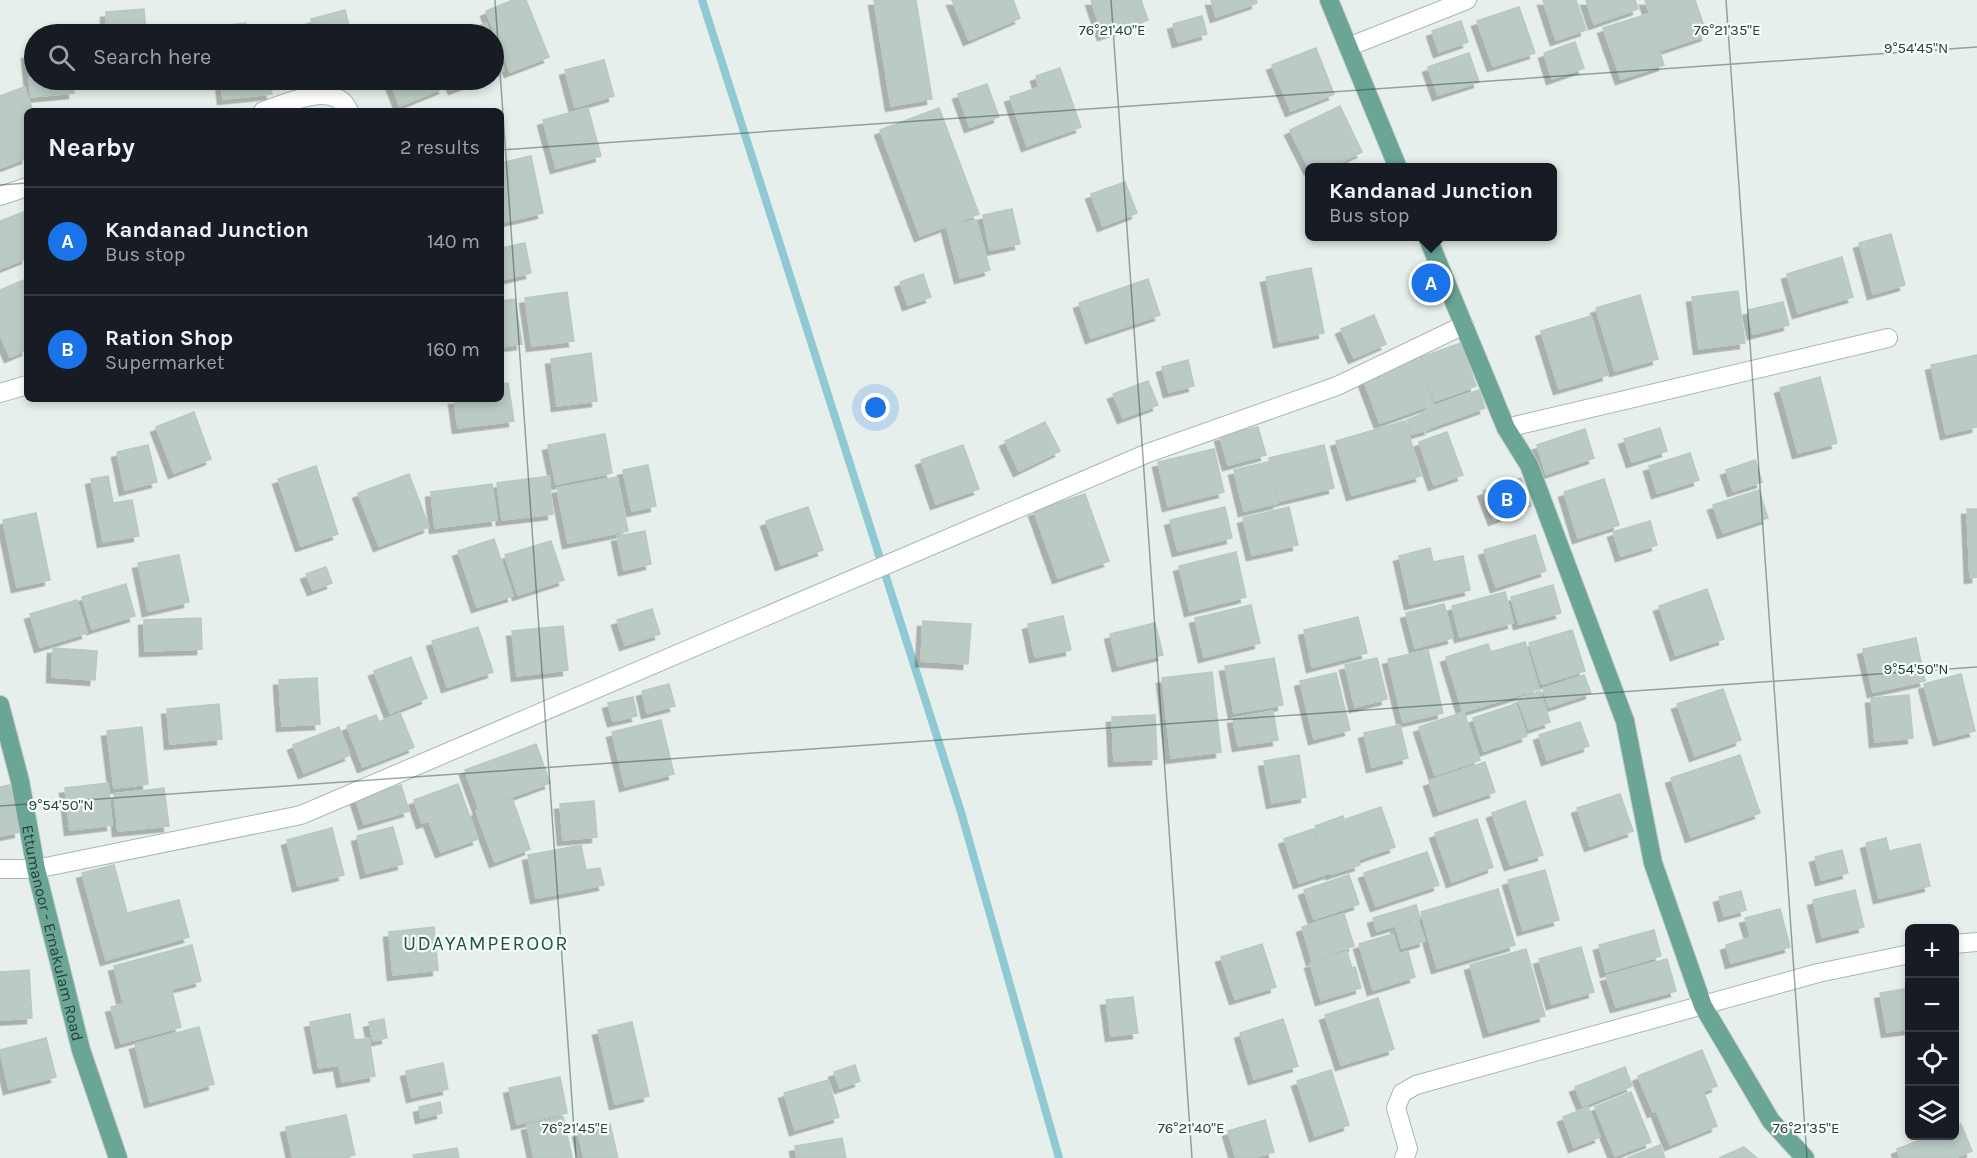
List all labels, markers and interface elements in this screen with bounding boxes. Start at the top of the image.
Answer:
text: 76°21'40"E [1079,21,1145,39]
text: 76°21'35"E [1694,21,1760,39]
search box [24,24,504,90]
text: 9°54'45"N [1884,39,1948,57]
icon: search [45,41,78,74]
text: Search here [93,44,211,70]
text: Nearby [48,132,135,163]
text: 2 results [400,136,480,159]
popup [1305,163,1557,241]
text: Kandanad Junction [1329,178,1533,204]
text: Bus stop [1329,204,1409,227]
text: Kandanad Junction [105,217,309,243]
text: A [61,230,74,253]
text: 140 m [427,230,480,253]
text: Bus stop [105,243,185,266]
pin: A [1412,260,1450,306]
text: Ration Shop [105,325,233,351]
text: B [61,338,74,361]
text: 160 m [427,338,480,361]
text: Supermarket [105,351,224,374]
your location [861,393,890,422]
pin: B [1488,476,1526,522]
text: 9°54'50"N [1884,660,1948,678]
text: 9°54'50"N [29,796,93,814]
street label: Ettumanoor - Ernakulam Road [19,823,88,1043]
map controls [1905,924,1959,1140]
button: + [1905,924,1959,978]
district label: UDAYAMPEROOR [403,932,569,955]
button: − [1905,978,1959,1032]
button: locate [1905,1032,1959,1086]
button: layers [1905,1086,1959,1140]
text: 76°21'45"E [542,1119,608,1137]
text: 76°21'40"E [1158,1119,1224,1137]
text: 76°21'35"E [1773,1119,1839,1137]

